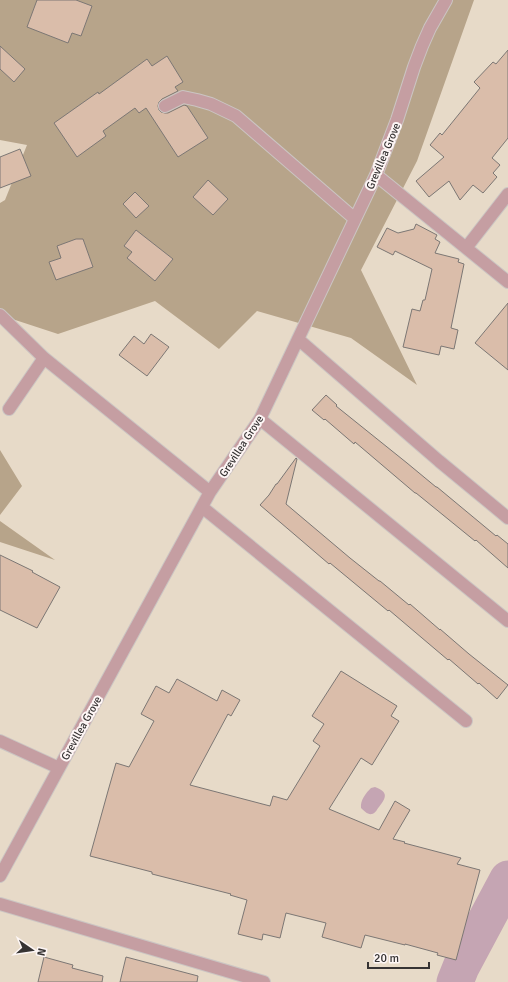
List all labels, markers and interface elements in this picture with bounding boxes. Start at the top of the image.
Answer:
street label: Grevillea Grove [364,121,403,191]
street label: Grevillea Grove [217,413,266,479]
street label: Grevillea Grove [59,694,104,762]
north arrow [12,930,52,970]
scale bar [368,944,429,970]
text: N [34,947,48,957]
text: 20 m [374,951,399,966]

